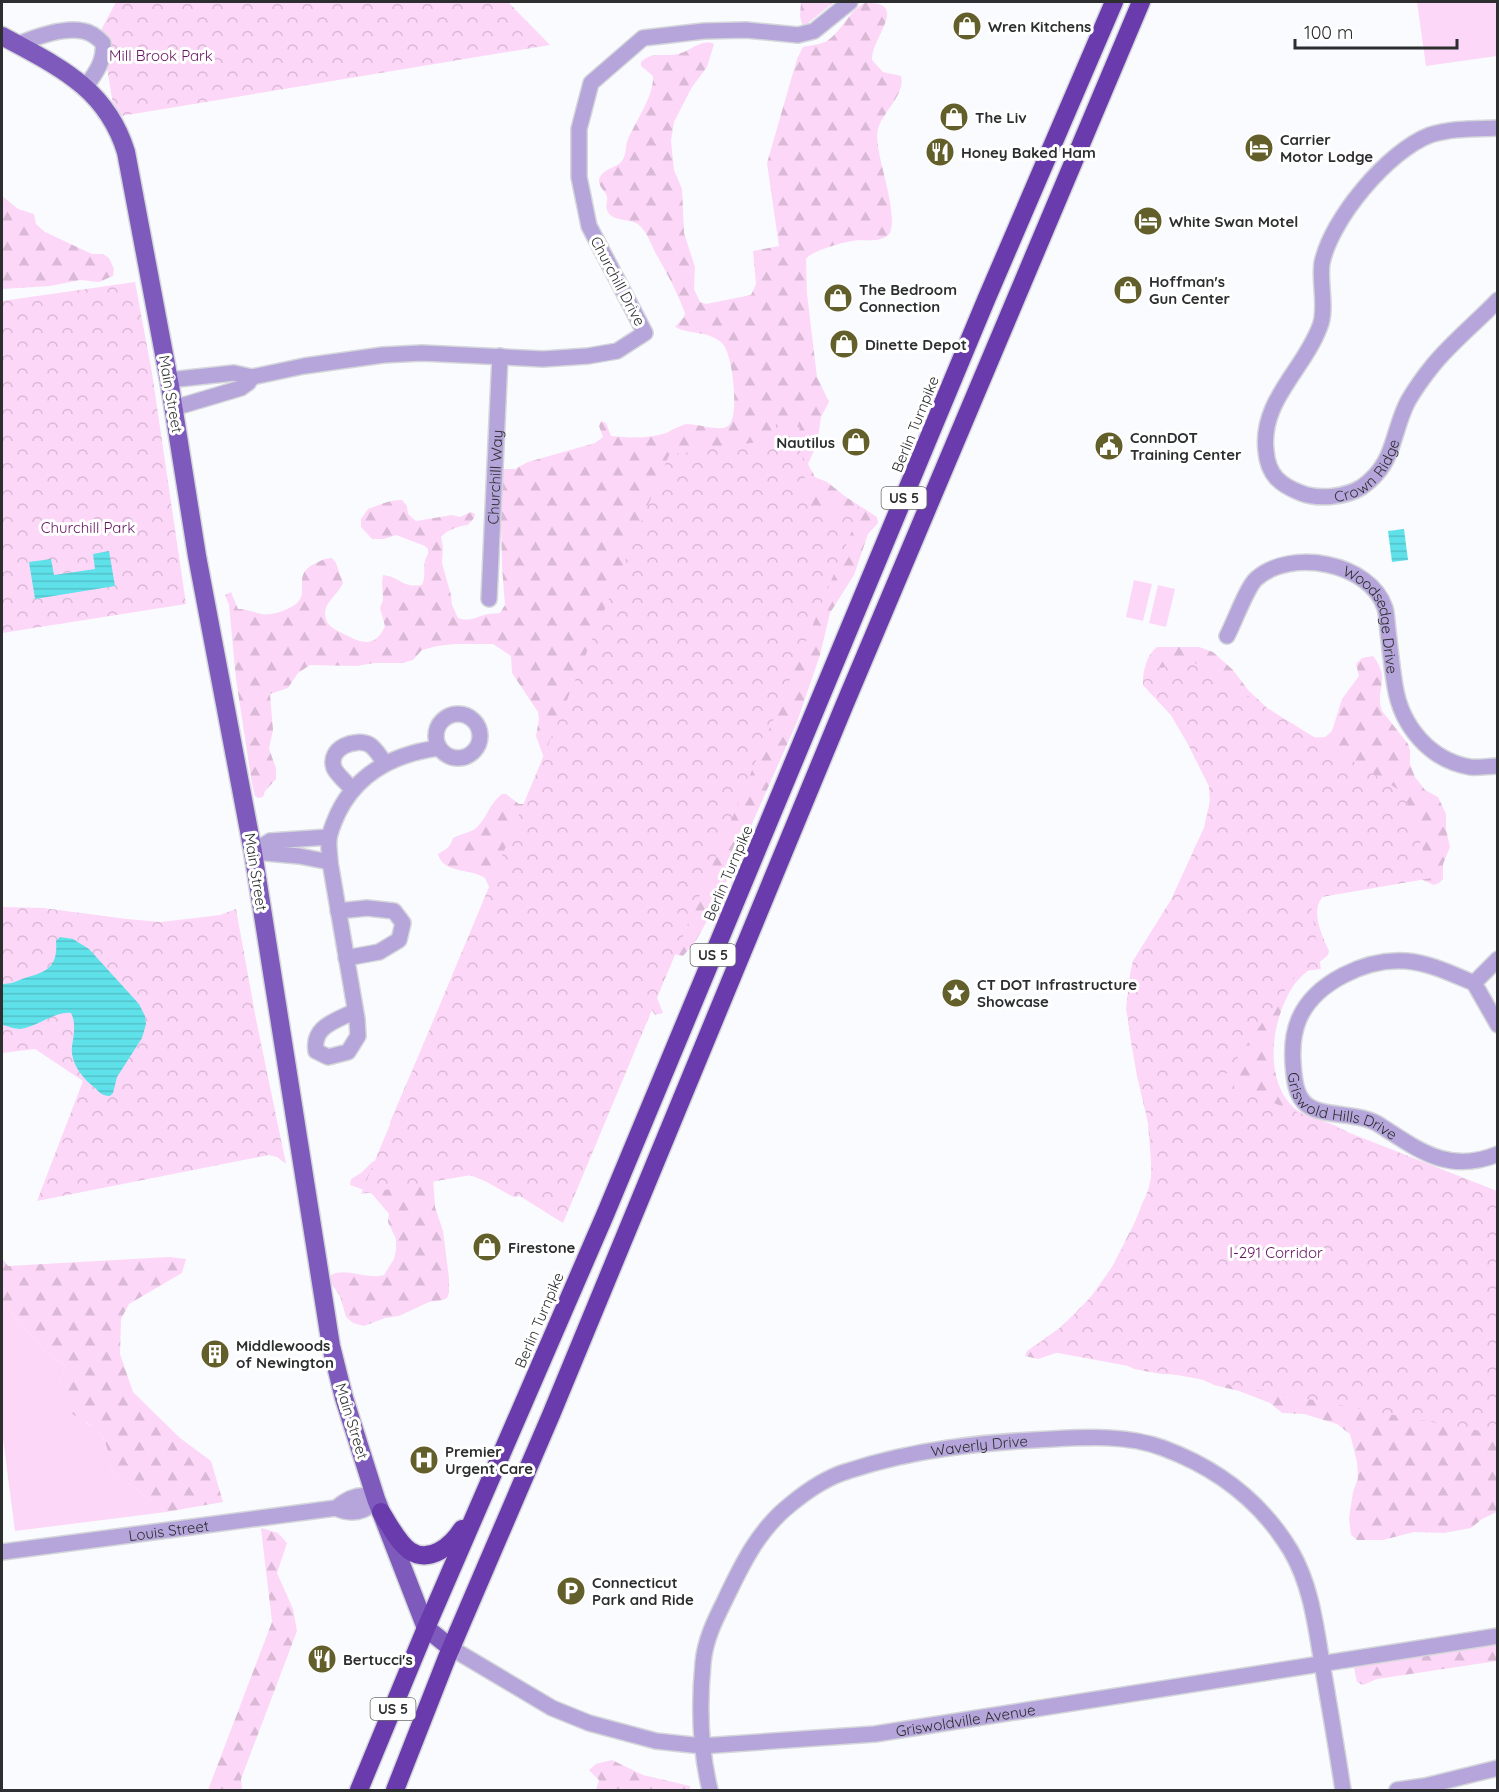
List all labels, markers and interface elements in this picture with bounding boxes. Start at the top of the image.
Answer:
shop icon: Wren Kitchens [951,10,983,42]
scale bar [1295,12,1457,50]
place label: Wren Kitchens [988,17,1091,36]
text: 100 m [1304,21,1353,44]
park label: Mill Brook Park [109,46,213,65]
shop icon: The Liv [938,101,970,133]
place label: The Liv [975,108,1027,127]
place label: Carrier Motor Lodge [1280,130,1373,166]
hotel icon: Carrier Motor Lodge [1243,132,1275,164]
restaurant icon: Honey Baked Ham [924,136,956,168]
place label: Honey Baked Ham [961,143,1096,162]
hotel icon: White Swan Motel [1132,205,1164,237]
place label: White Swan Motel [1169,212,1298,231]
street label: Churchill Drive [586,233,650,329]
place label: Hoffman's Gun Center [1149,272,1230,308]
shop icon: Hoffman's Gun Center [1112,274,1144,306]
place label: The Bedroom Connection [859,280,957,316]
shop icon: The Bedroom Connection [822,282,854,314]
shop icon: Dinette Depot [828,328,860,360]
place label: Dinette Depot [865,335,967,354]
street label: Main Street [155,354,187,434]
street label: Berlin Turnpike [887,373,943,475]
shop icon: Nautilus [840,426,872,458]
place label: ConnDOT Training Center [1130,428,1242,464]
street label: Churchill Way [483,429,506,525]
public building icon: ConnDOT Training Center [1093,430,1125,462]
place label: Nautilus [776,433,835,452]
street label: Crown Ridge [1332,436,1403,506]
road number: US 5 [882,487,926,509]
park label: Churchill Park [41,518,135,537]
street label: Woodsedge Drive [1340,561,1402,675]
street label: Berlin Turnpike [699,822,757,924]
street label: Main Street [240,832,272,912]
road number: US 5 [690,944,736,966]
place label: CT DOT Infrastructure Showcase [977,975,1137,1011]
place icon: CT DOT Infrastructure Showcase [940,977,972,1009]
street label: Griswold Hills Drive [1284,1071,1401,1144]
shop icon: Firestone [471,1231,503,1263]
place label: Firestone [508,1238,576,1257]
park label: I-291 Corridor [1229,1243,1323,1262]
street label: Berlin Turnpike [510,1269,568,1371]
place label: Middlewoods of Newington [236,1336,334,1372]
building icon: Middlewoods of Newington [199,1338,231,1370]
street label: Main Street [331,1381,373,1461]
street label: Waverly Drive [929,1431,1028,1460]
place label: Premier Urgent Care [445,1442,533,1478]
hospital icon: Premier Urgent Care [408,1444,440,1476]
street label: Louis Street [127,1515,210,1545]
place label: Connecticut Park and Ride [592,1573,694,1609]
parking icon: Connecticut Park and Ride [555,1575,587,1607]
restaurant icon: Bertucci's [306,1643,338,1675]
place label: Bertucci's [343,1650,413,1669]
road number: US 5 [370,1698,416,1720]
street label: Griswoldville Avenue [894,1699,1037,1740]

